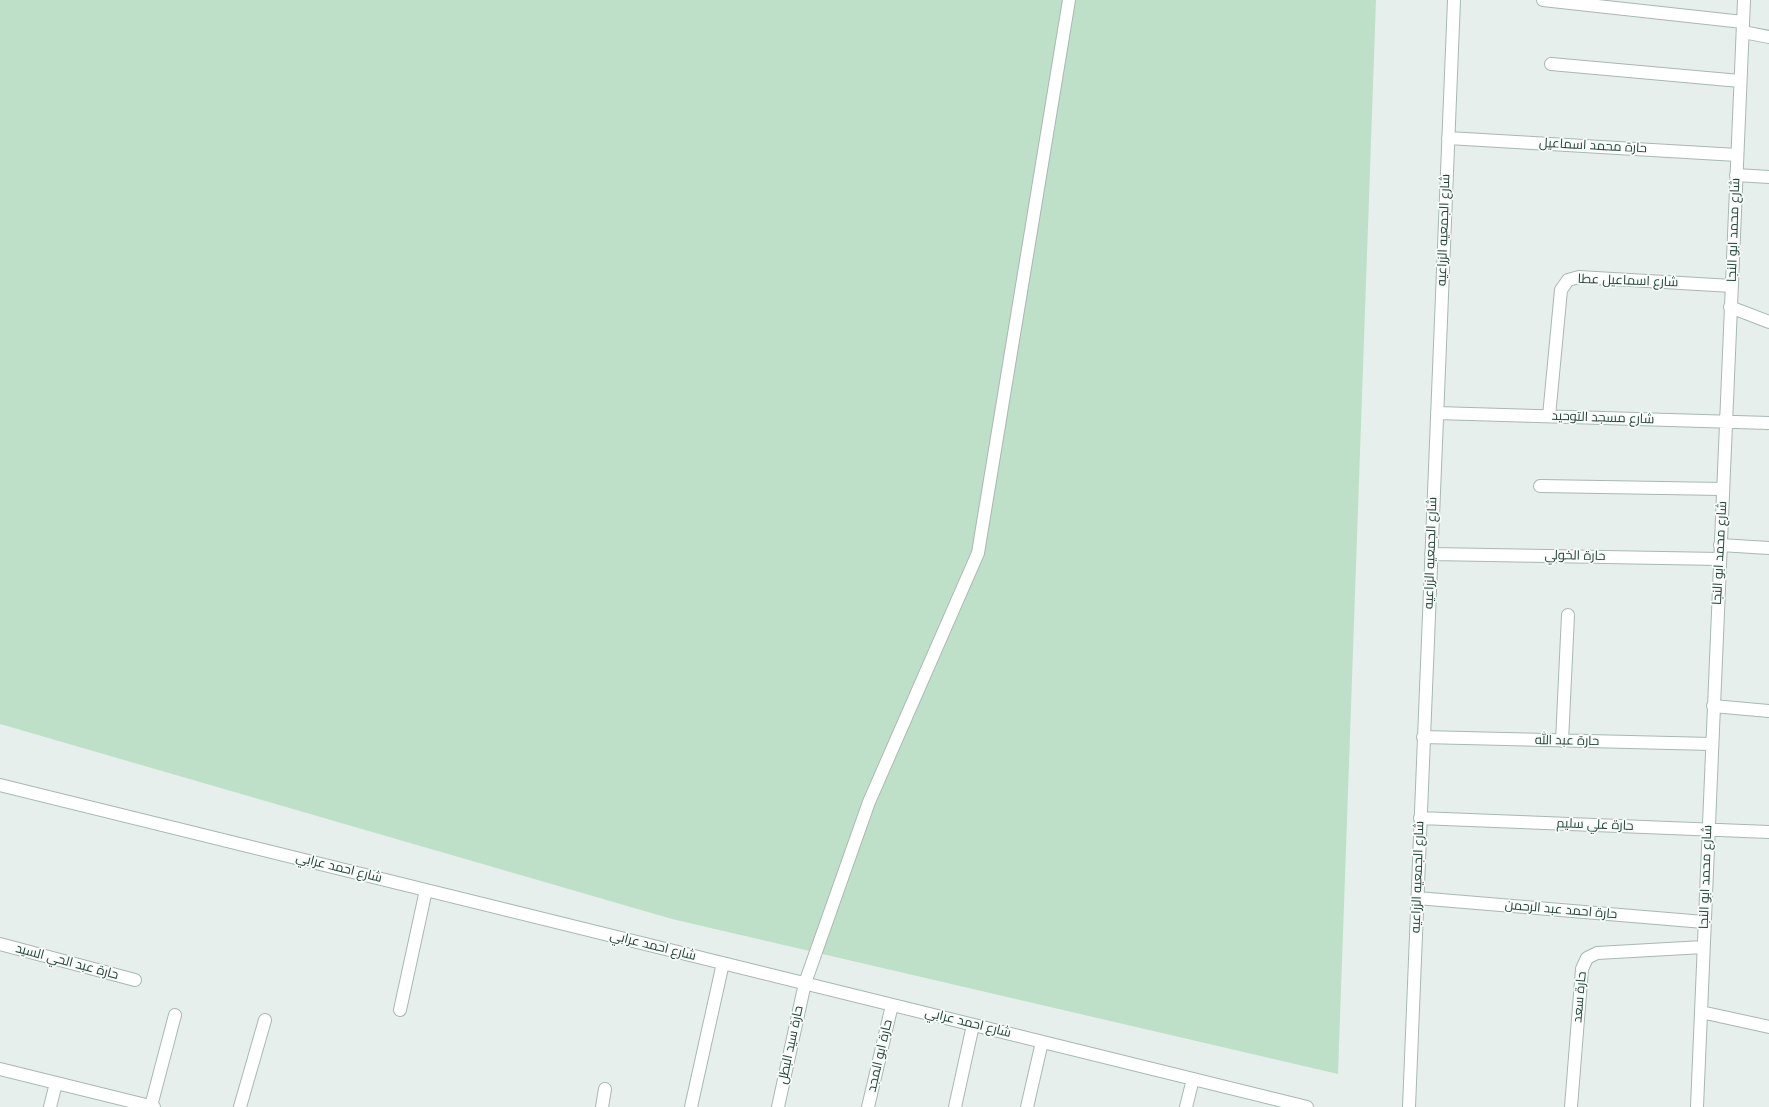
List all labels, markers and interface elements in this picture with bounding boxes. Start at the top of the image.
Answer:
street label: حارة محمد اسماعيل [1539,135,1647,157]
street label: شارع الجمعيه الزراعيه [1434,174,1454,286]
street label: شارع محمد ابو النجا [1724,178,1744,282]
street label: شارع اسماعيل عطا [1577,271,1679,291]
street label: شارع مسجد التوحيد [1551,408,1655,428]
street label: شارع الجمعيه الزراعيه [1421,497,1441,609]
street label: شارع محمد ابو النجا [1709,501,1731,605]
street label: حارة الخولي [1544,548,1606,564]
street label: حارة عبد الله [1535,733,1599,749]
street label: حارة علي سليم [1556,816,1634,834]
street label: شارع الجمعيه الزراعيه [1408,821,1428,933]
street label: شارع محمد ابو النجا [1696,825,1716,929]
street label: شارع احمد عرابي [294,850,384,886]
street label: حارة احمد عبد الرحمن [1504,897,1618,923]
street label: شارع احمد عرابي [608,928,698,964]
street label: حارة عبد الحي السيد [14,941,120,983]
street label: حارة سعد [1570,971,1590,1023]
street label: حارة سيد البطل [775,1004,807,1086]
street label: شارع احمد عرابي [923,1005,1013,1041]
street label: حارة ابو المجد [864,1018,896,1094]

